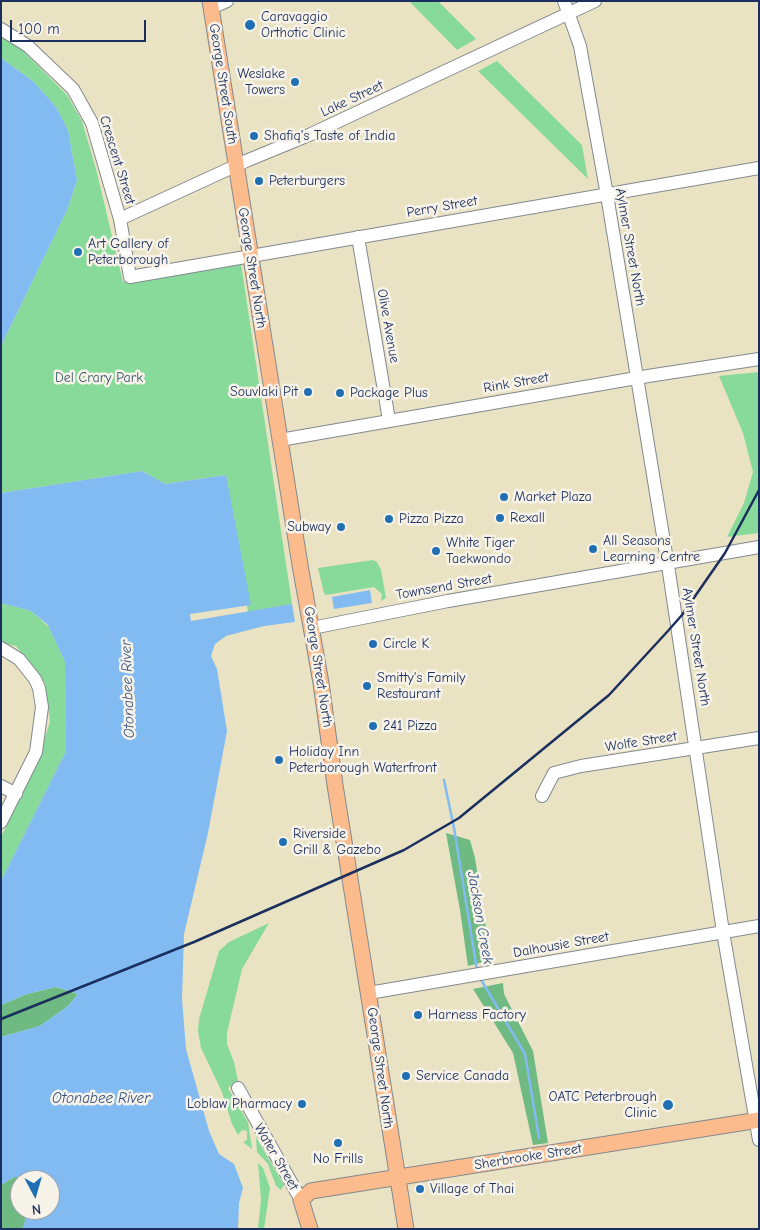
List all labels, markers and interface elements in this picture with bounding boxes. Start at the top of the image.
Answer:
place label: Caravaggio Orthotic Clinic [261,9,345,41]
scale bar [12,10,149,42]
marker: Caravaggio Orthotic Clinic [243,18,257,32]
text: 100 m [18,20,60,38]
street label: George Street South [205,22,241,146]
place label: Weslake Towers [237,66,285,98]
marker: Weslake Towers [289,76,301,88]
street label: Lake Street [318,77,386,121]
street label: Crescent Street [96,114,138,206]
place label: Shafiq's Taste of India [264,128,395,144]
marker: Shafiq's Taste of India [248,130,260,142]
place label: Peterburgers [269,173,345,189]
marker: Peterburgers [253,175,265,187]
street label: Aylmer Street North [611,187,649,307]
street label: Perry Street [405,193,479,221]
street label: George Street North [234,206,270,330]
place label: Art Gallery of Peterborough [88,236,169,268]
marker: Art Gallery of Peterborough [72,246,84,258]
street label: Olive Avenue [373,288,403,364]
street label: Rink Street [482,369,550,397]
park label: Del Crary Park [55,370,143,386]
place label: Souvlaki Pit [230,384,298,400]
place label: Package Plus [350,385,428,401]
marker: Souvlaki Pit [302,386,314,398]
marker: Package Plus [334,387,346,399]
place label: Market Plaza [514,489,592,505]
marker: Market Plaza [498,491,510,503]
place label: Rexall [510,510,545,526]
place label: Pizza Pizza [399,511,464,527]
marker: Rexall [494,512,506,524]
marker: Pizza Pizza [383,513,395,525]
place label: Subway [287,519,331,535]
marker: Subway [335,521,347,533]
place label: All Seasons Learning Centre [603,533,700,566]
place label: White Tiger Taekwondo [446,535,515,568]
marker: All Seasons Learning Centre [587,543,599,555]
marker: White Tiger Taekwondo [430,545,442,557]
street label: Townsend Street [395,570,493,604]
street label: Aylmer Street North [678,587,714,707]
street label: George Street North [300,605,336,729]
place label: Circle K [383,636,429,652]
marker: Circle K [367,638,379,650]
water label: Otonabee River [117,640,139,738]
place label: Smitty's Family Restaurant [377,670,466,702]
marker: Smitty's Family Restaurant [361,680,373,692]
place label: 241 Pizza [383,718,437,734]
marker: 241 Pizza [367,720,379,732]
street label: Wolfe Street [604,728,678,756]
place label: Holiday Inn Peterborough Waterfront [289,744,437,776]
marker: Holiday Inn Peterborough Waterfront [273,754,285,766]
place label: Riverside Grill & Gazebo [293,826,381,859]
marker: Riverside Grill & Gazebo [277,836,289,848]
water label: Jackson Creek [463,870,497,966]
street label: Dalhousie Street [512,928,610,962]
street label: George Street North [363,1006,397,1130]
place label: Harness Factory [428,1007,526,1023]
marker: Harness Factory [412,1009,424,1021]
place label: Service Canada [416,1068,509,1084]
marker: Service Canada [400,1070,412,1082]
place label: OATC Peterbrough Clinic [548,1089,657,1122]
water label: Otonabee River [52,1090,150,1108]
place label: Loblaw Pharmacy [187,1096,292,1112]
marker: Loblaw Pharmacy [296,1098,308,1110]
marker: OATC Peterbrough Clinic [661,1098,675,1112]
street label: Water Street [250,1121,302,1193]
marker: No Frills [332,1137,344,1149]
street label: Sherbrooke Street [473,1140,583,1174]
place label: No Frills [313,1151,363,1167]
north arrow [10,1170,60,1220]
place label: Village of Thai [430,1181,514,1197]
marker: Village of Thai [414,1183,426,1195]
text: N [31,1200,42,1218]

